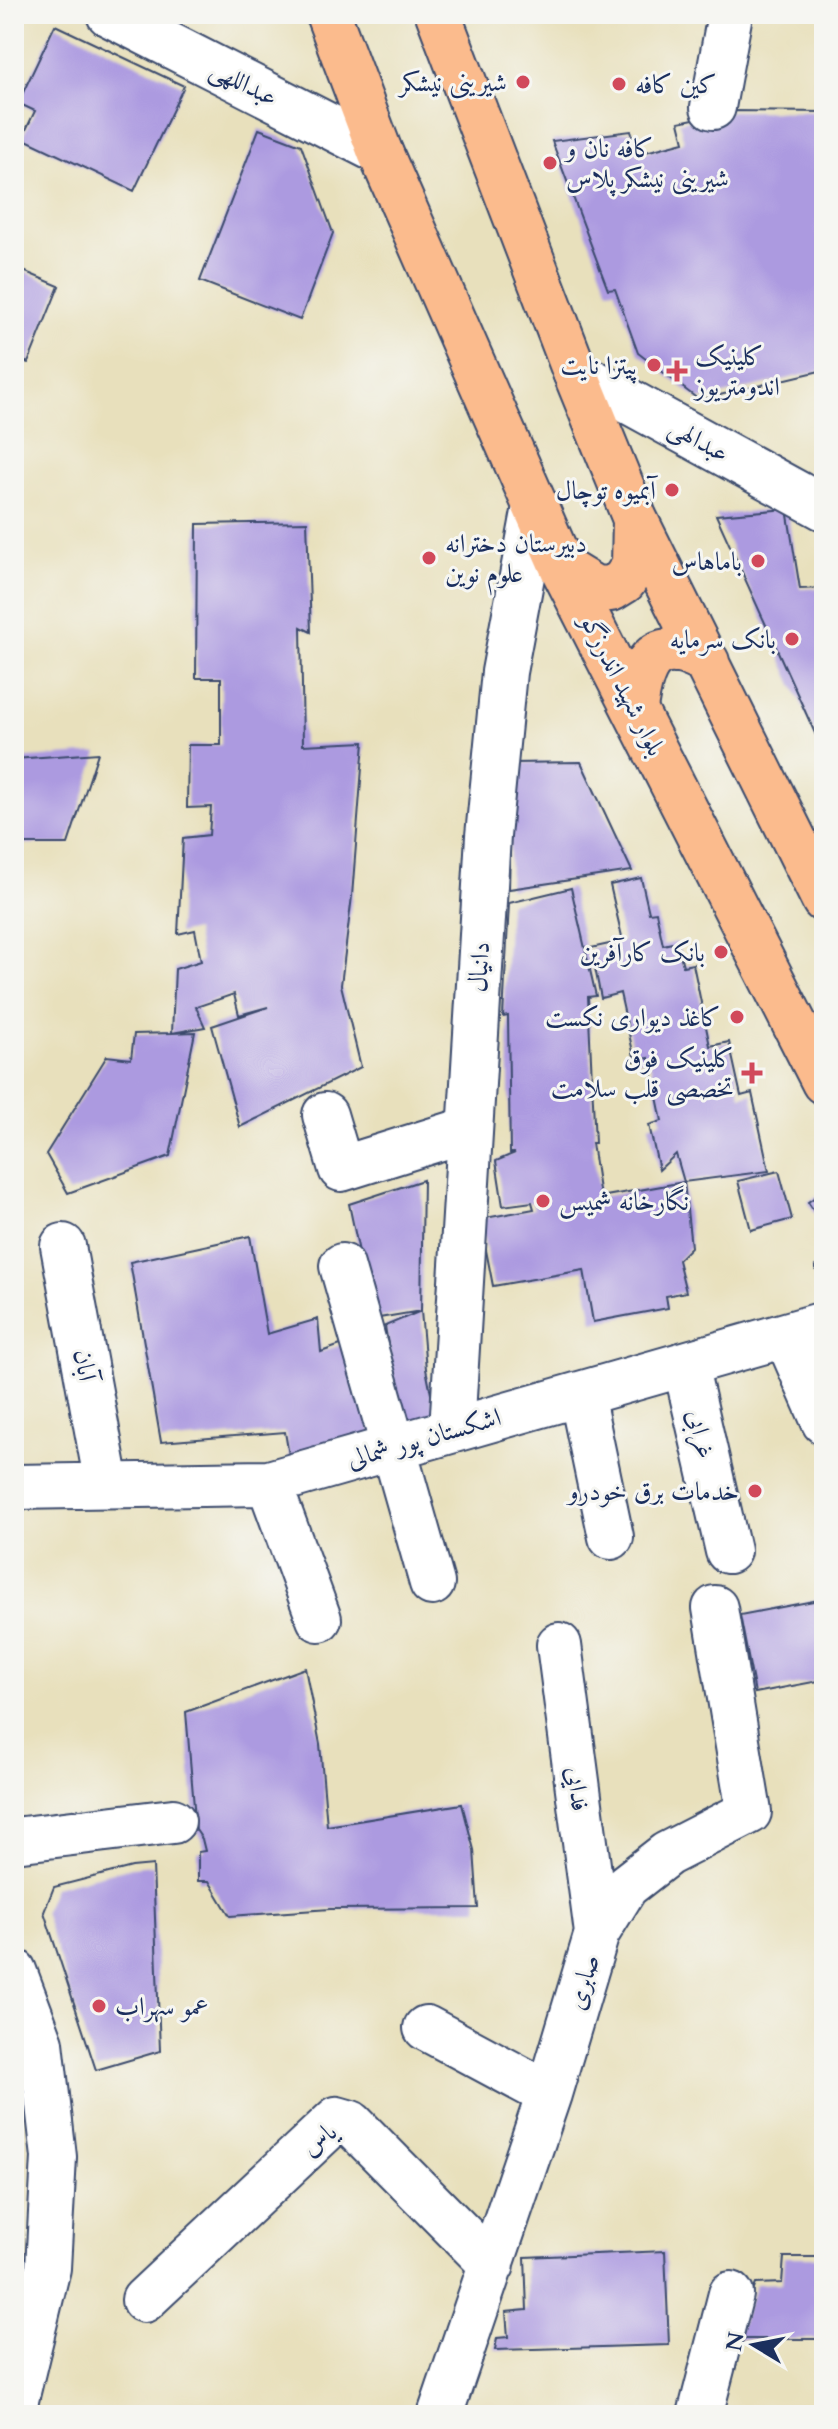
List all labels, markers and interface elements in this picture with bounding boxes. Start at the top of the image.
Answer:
street label: عبداللهی [204,51,284,115]
place label: شیرینی نیشکر [397,65,507,100]
place label: کین کافه [635,67,717,102]
marker: شیرینی نیشکر [514,73,532,91]
marker: کین کافه [610,75,628,93]
place label: کافه نان و شیرینی نیشکر پلاس [563,131,729,197]
marker: کافه نان و شیرینی نیشکر پلاس [541,154,559,172]
place label: کلینیک اندومتریوز [692,339,780,404]
place label: پیتزا نایت [560,348,638,384]
marker: پیتزا نایت [645,356,663,374]
marker: کلینیک اندومتریوز [666,360,688,382]
street label: عبدالهی [663,409,735,471]
place label: آبمیوه توچال [556,473,658,508]
marker: آبمیوه توچال [663,481,681,499]
place label: دبیرستان دخترانه علوم نوین [445,526,587,596]
place label: باماهاس [672,544,742,579]
marker: دبیرستان دخترانه علوم نوین [420,549,438,567]
marker: باماهاس [749,552,767,570]
street label: بلوار شهید اندرزگو [571,605,674,762]
place label: بانک سرمایه [670,622,776,657]
marker: بانک سرمایه [783,630,801,648]
place label: بانک کارآفرین [579,935,705,970]
street label: دانیال [460,941,498,993]
marker: بانک کارآفرین [712,943,730,961]
place label: کاغذ دیواری نکست [545,1000,721,1035]
marker: کاغذ دیواری نکست [728,1008,746,1026]
place label: کلینیک فوق تخصصی قلب سلامت [551,1041,734,1107]
marker: کلینیک فوق تخصصی قلب سلامت [741,1062,763,1084]
place label: نگارخانه شمیس [559,1184,689,1219]
marker: نگارخانه شمیس [534,1192,552,1210]
street label: آبان [65,1346,105,1386]
street label: اشکستان پور شمالی [343,1399,505,1478]
street label: غرابی [677,1406,724,1462]
place label: خدمات برق خودرو [565,1474,739,1509]
marker: خدمات برق خودرو [746,1482,764,1500]
street label: فدایی [558,1765,598,1813]
street label: صابری [558,1950,608,2014]
place label: عمو سهراب [115,1989,209,2024]
marker: عمو سهراب [90,1997,108,2015]
street label: یاس [294,2113,346,2164]
north arrow [714,2305,794,2385]
text: N [719,2330,752,2354]

